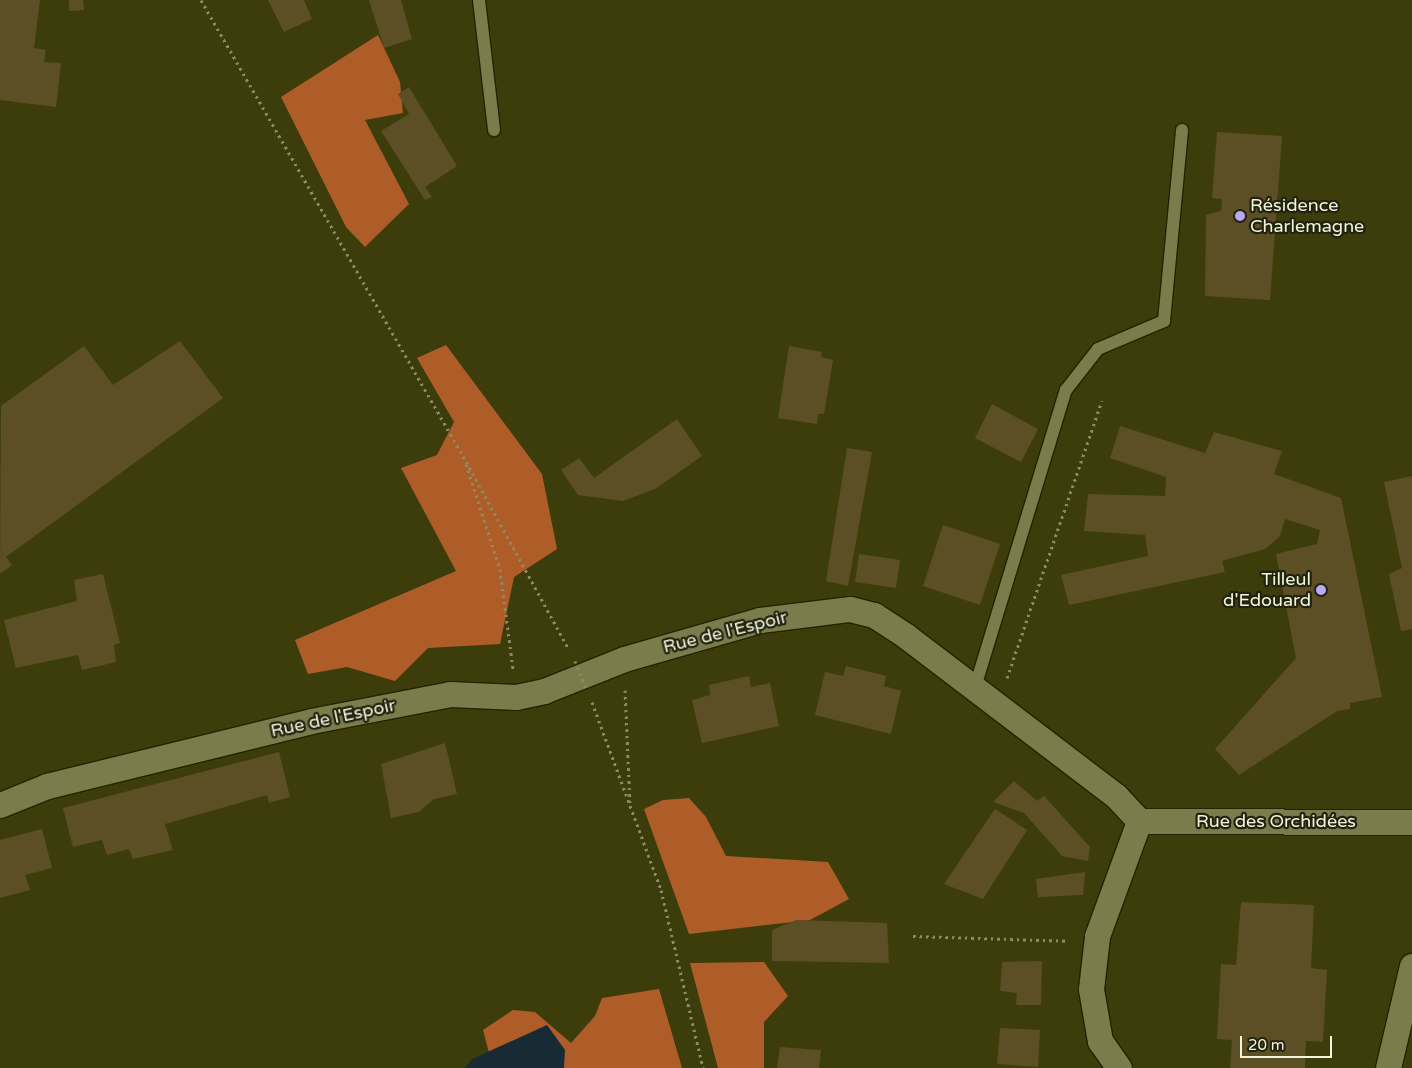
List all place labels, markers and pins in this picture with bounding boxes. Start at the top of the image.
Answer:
place label: Résidence Charlemagne [1250,195,1364,238]
marker: Résidence Charlemagne [1234,210,1246,222]
place label: Tilleul d'Edouard [1223,569,1311,612]
marker: Tilleul d'Edouard [1315,584,1327,596]

